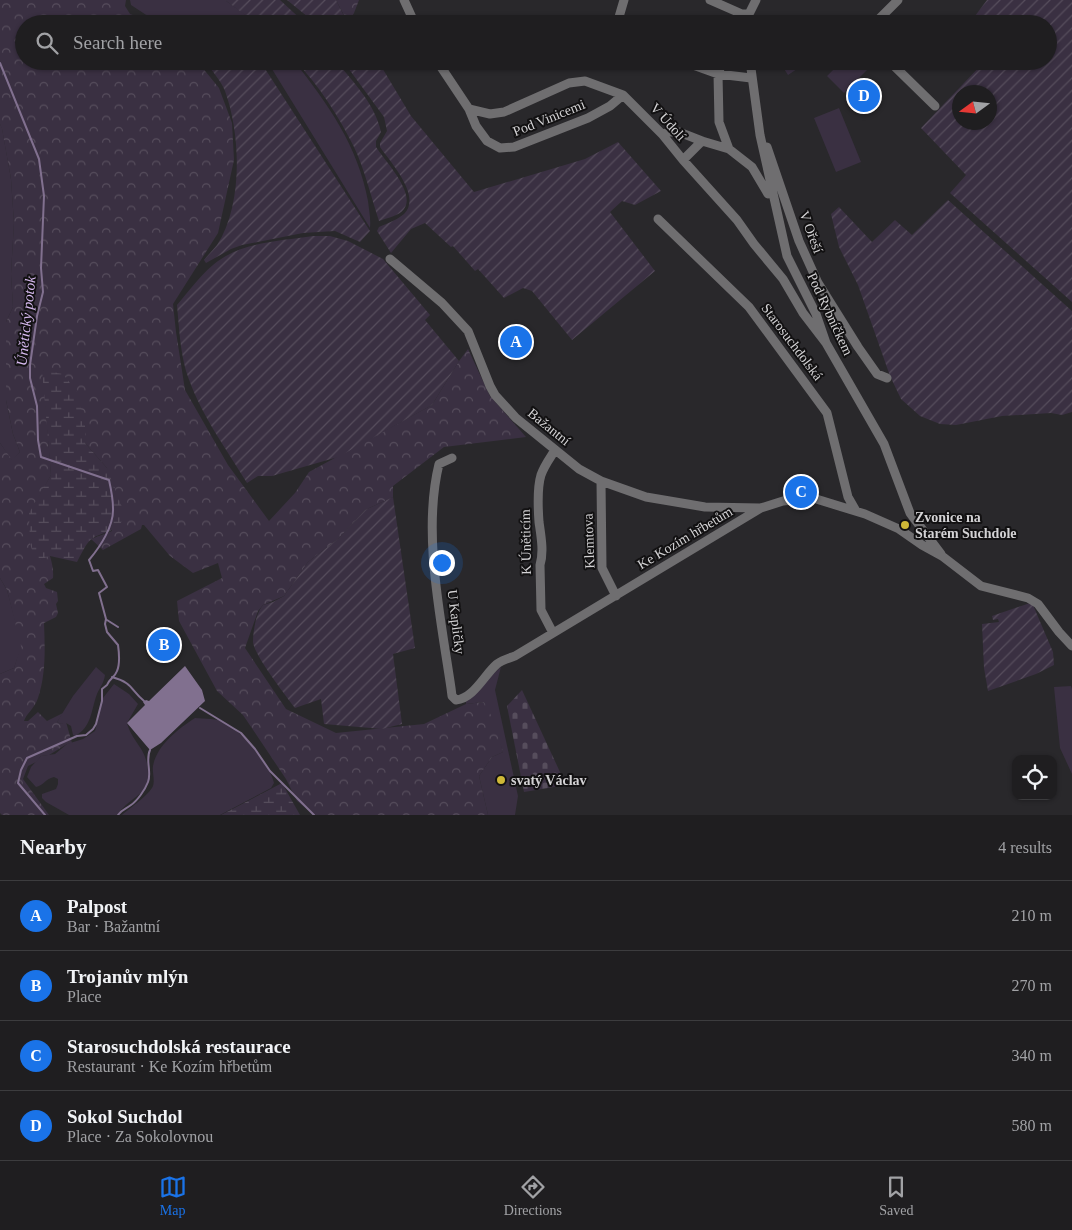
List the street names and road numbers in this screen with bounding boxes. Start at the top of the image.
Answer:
street label: Pod Vinicemi [511,97,587,139]
street label: V Údolí [647,99,690,144]
street label: V Ořeší [796,209,826,255]
street label: Pod Rybníčkem [804,270,856,358]
street label: Starosuchdolská [758,301,826,384]
street label: Bažantní [525,406,573,449]
street label: Ke Kozím hřbetům [635,504,735,572]
street label: K Úněticím [517,509,534,575]
street label: Klemtova [581,512,597,569]
street label: U Kapličky [445,589,467,655]

